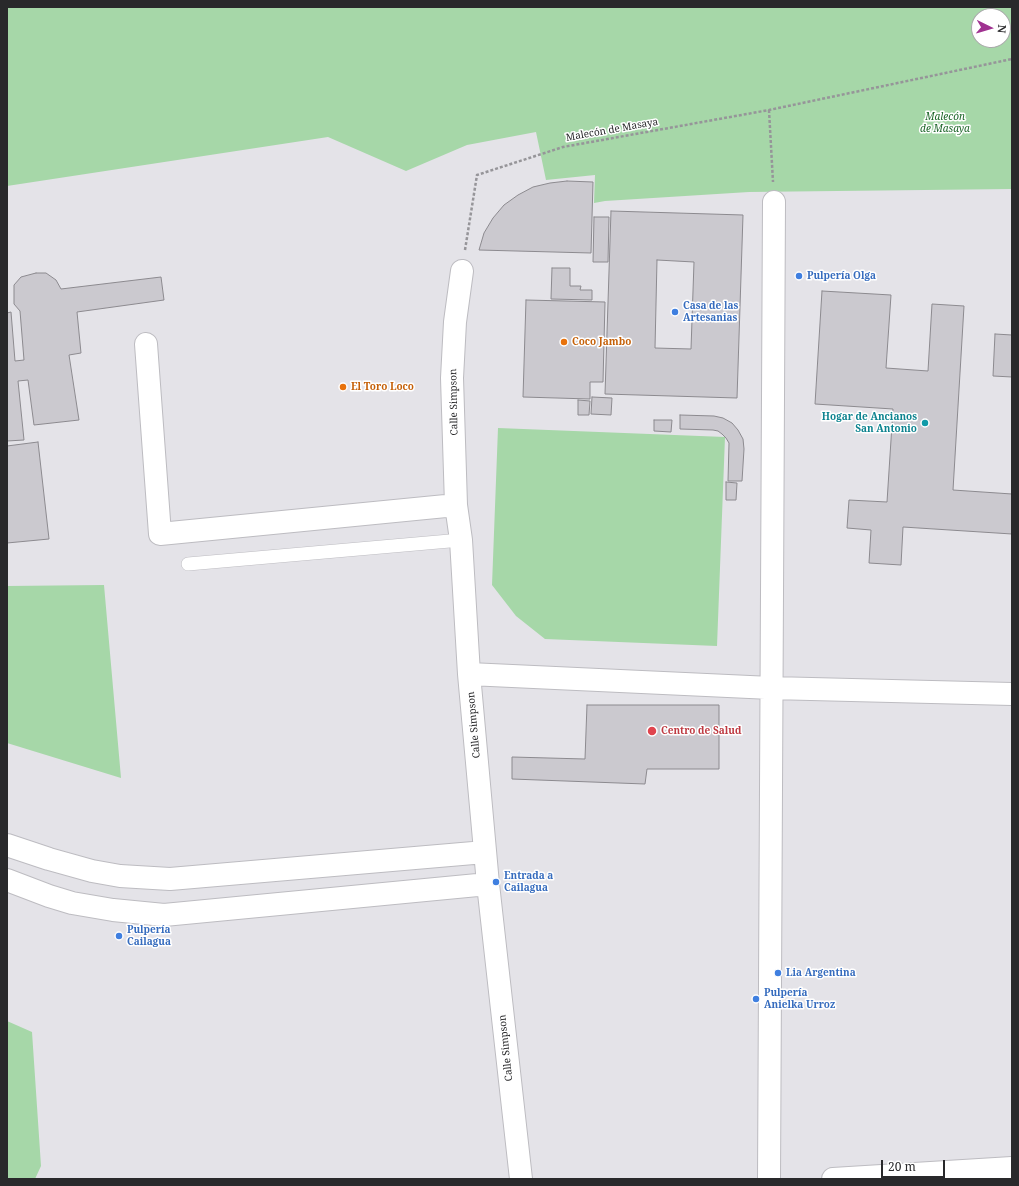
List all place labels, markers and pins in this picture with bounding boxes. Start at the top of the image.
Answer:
place label: Pulpería Olga [807,270,876,282]
marker: Pulpería Olga [794,271,804,281]
place label: Casa de las Artesanias [683,300,738,324]
marker: Casa de las Artesanias [670,307,680,317]
place label: Coco Jambo [572,336,631,348]
marker: Coco Jambo [559,337,569,347]
place label: El Toro Loco [351,381,414,393]
marker: El Toro Loco [338,382,348,392]
place label: Hogar de Ancianos San Antonio [822,411,917,434]
marker: Hogar de Ancianos San Antonio [920,418,930,428]
marker: Centro de Salud [646,725,658,737]
place label: Centro de Salud [661,725,741,737]
place label: Entrada a Cailagua [504,870,553,894]
marker: Entrada a Cailagua [491,877,501,887]
place label: Pulpería Cailagua [127,924,171,948]
marker: Pulpería Cailagua [114,931,124,941]
place label: Lia Argentina [786,967,856,979]
marker: Lia Argentina [773,968,783,978]
place label: Pulpería Anielka Urroz [764,987,835,1010]
marker: Pulpería Anielka Urroz [751,994,761,1004]

